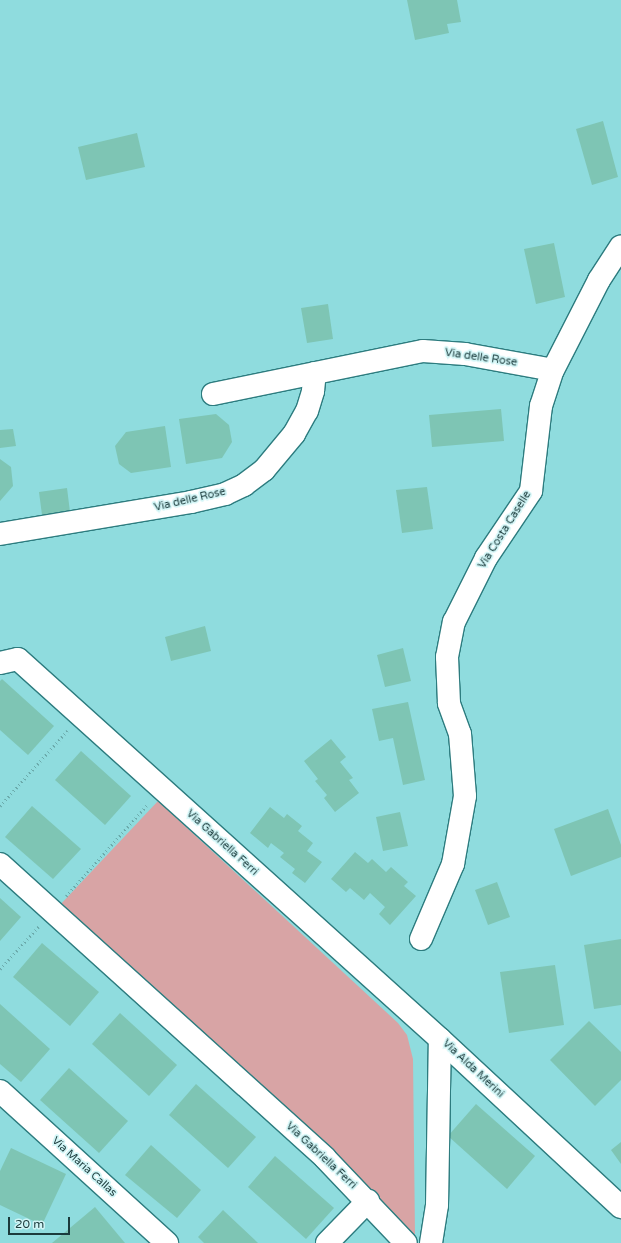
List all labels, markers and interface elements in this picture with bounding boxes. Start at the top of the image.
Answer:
street label: Via delle Rose [444,346,518,370]
street label: Via delle Rose [153,485,227,515]
street label: Via Costa Caselle [476,489,534,571]
street label: Via Gabriella Ferri [183,807,261,879]
street label: Via Alda Merini [440,1037,506,1101]
street label: Via Gabriella Ferri [283,1120,359,1192]
street label: Via Maria Callas [49,1134,119,1200]
scale bar [10,1209,72,1235]
text: 20 m [15,1217,44,1231]

